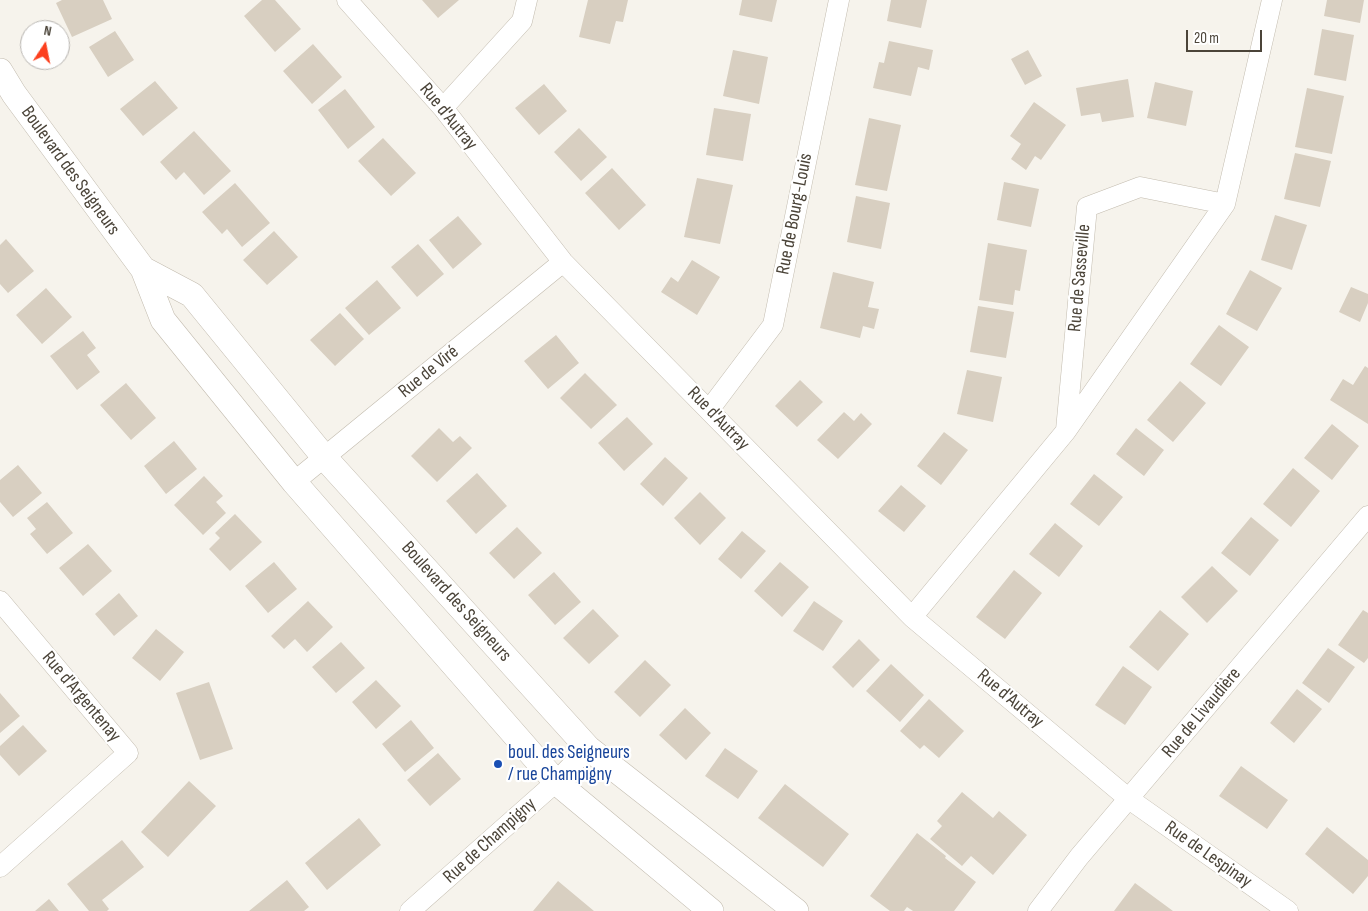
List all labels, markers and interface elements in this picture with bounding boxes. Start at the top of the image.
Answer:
north arrow [20,20,70,70]
scale bar [1188,20,1264,52]
text: N [42,22,53,40]
text: 20 m [1194,29,1219,48]
street label: Rue d'Autray [414,79,482,155]
street label: Boulevard des Seigneurs [16,102,124,240]
street label: Rue de Bourg-Louis [772,151,818,277]
street label: Rue de Sasseville [1064,223,1096,333]
street label: Rue de Viré [394,341,464,403]
street label: Rue d'Autray [682,382,754,456]
street label: Boulevard des Seigneurs [396,537,516,667]
street label: Rue d'Argentenay [37,647,125,747]
street label: Rue de Livaudière [1158,663,1246,763]
street label: Rue d'Autray [972,665,1048,733]
place label: boul. des Seigneurs / rue Champigny [508,742,630,786]
marker: boul. des Seigneurs / rue Champigny [492,758,504,770]
street label: Rue de Champigny [439,793,541,889]
street label: Rue de Lespinay [1160,817,1256,893]

